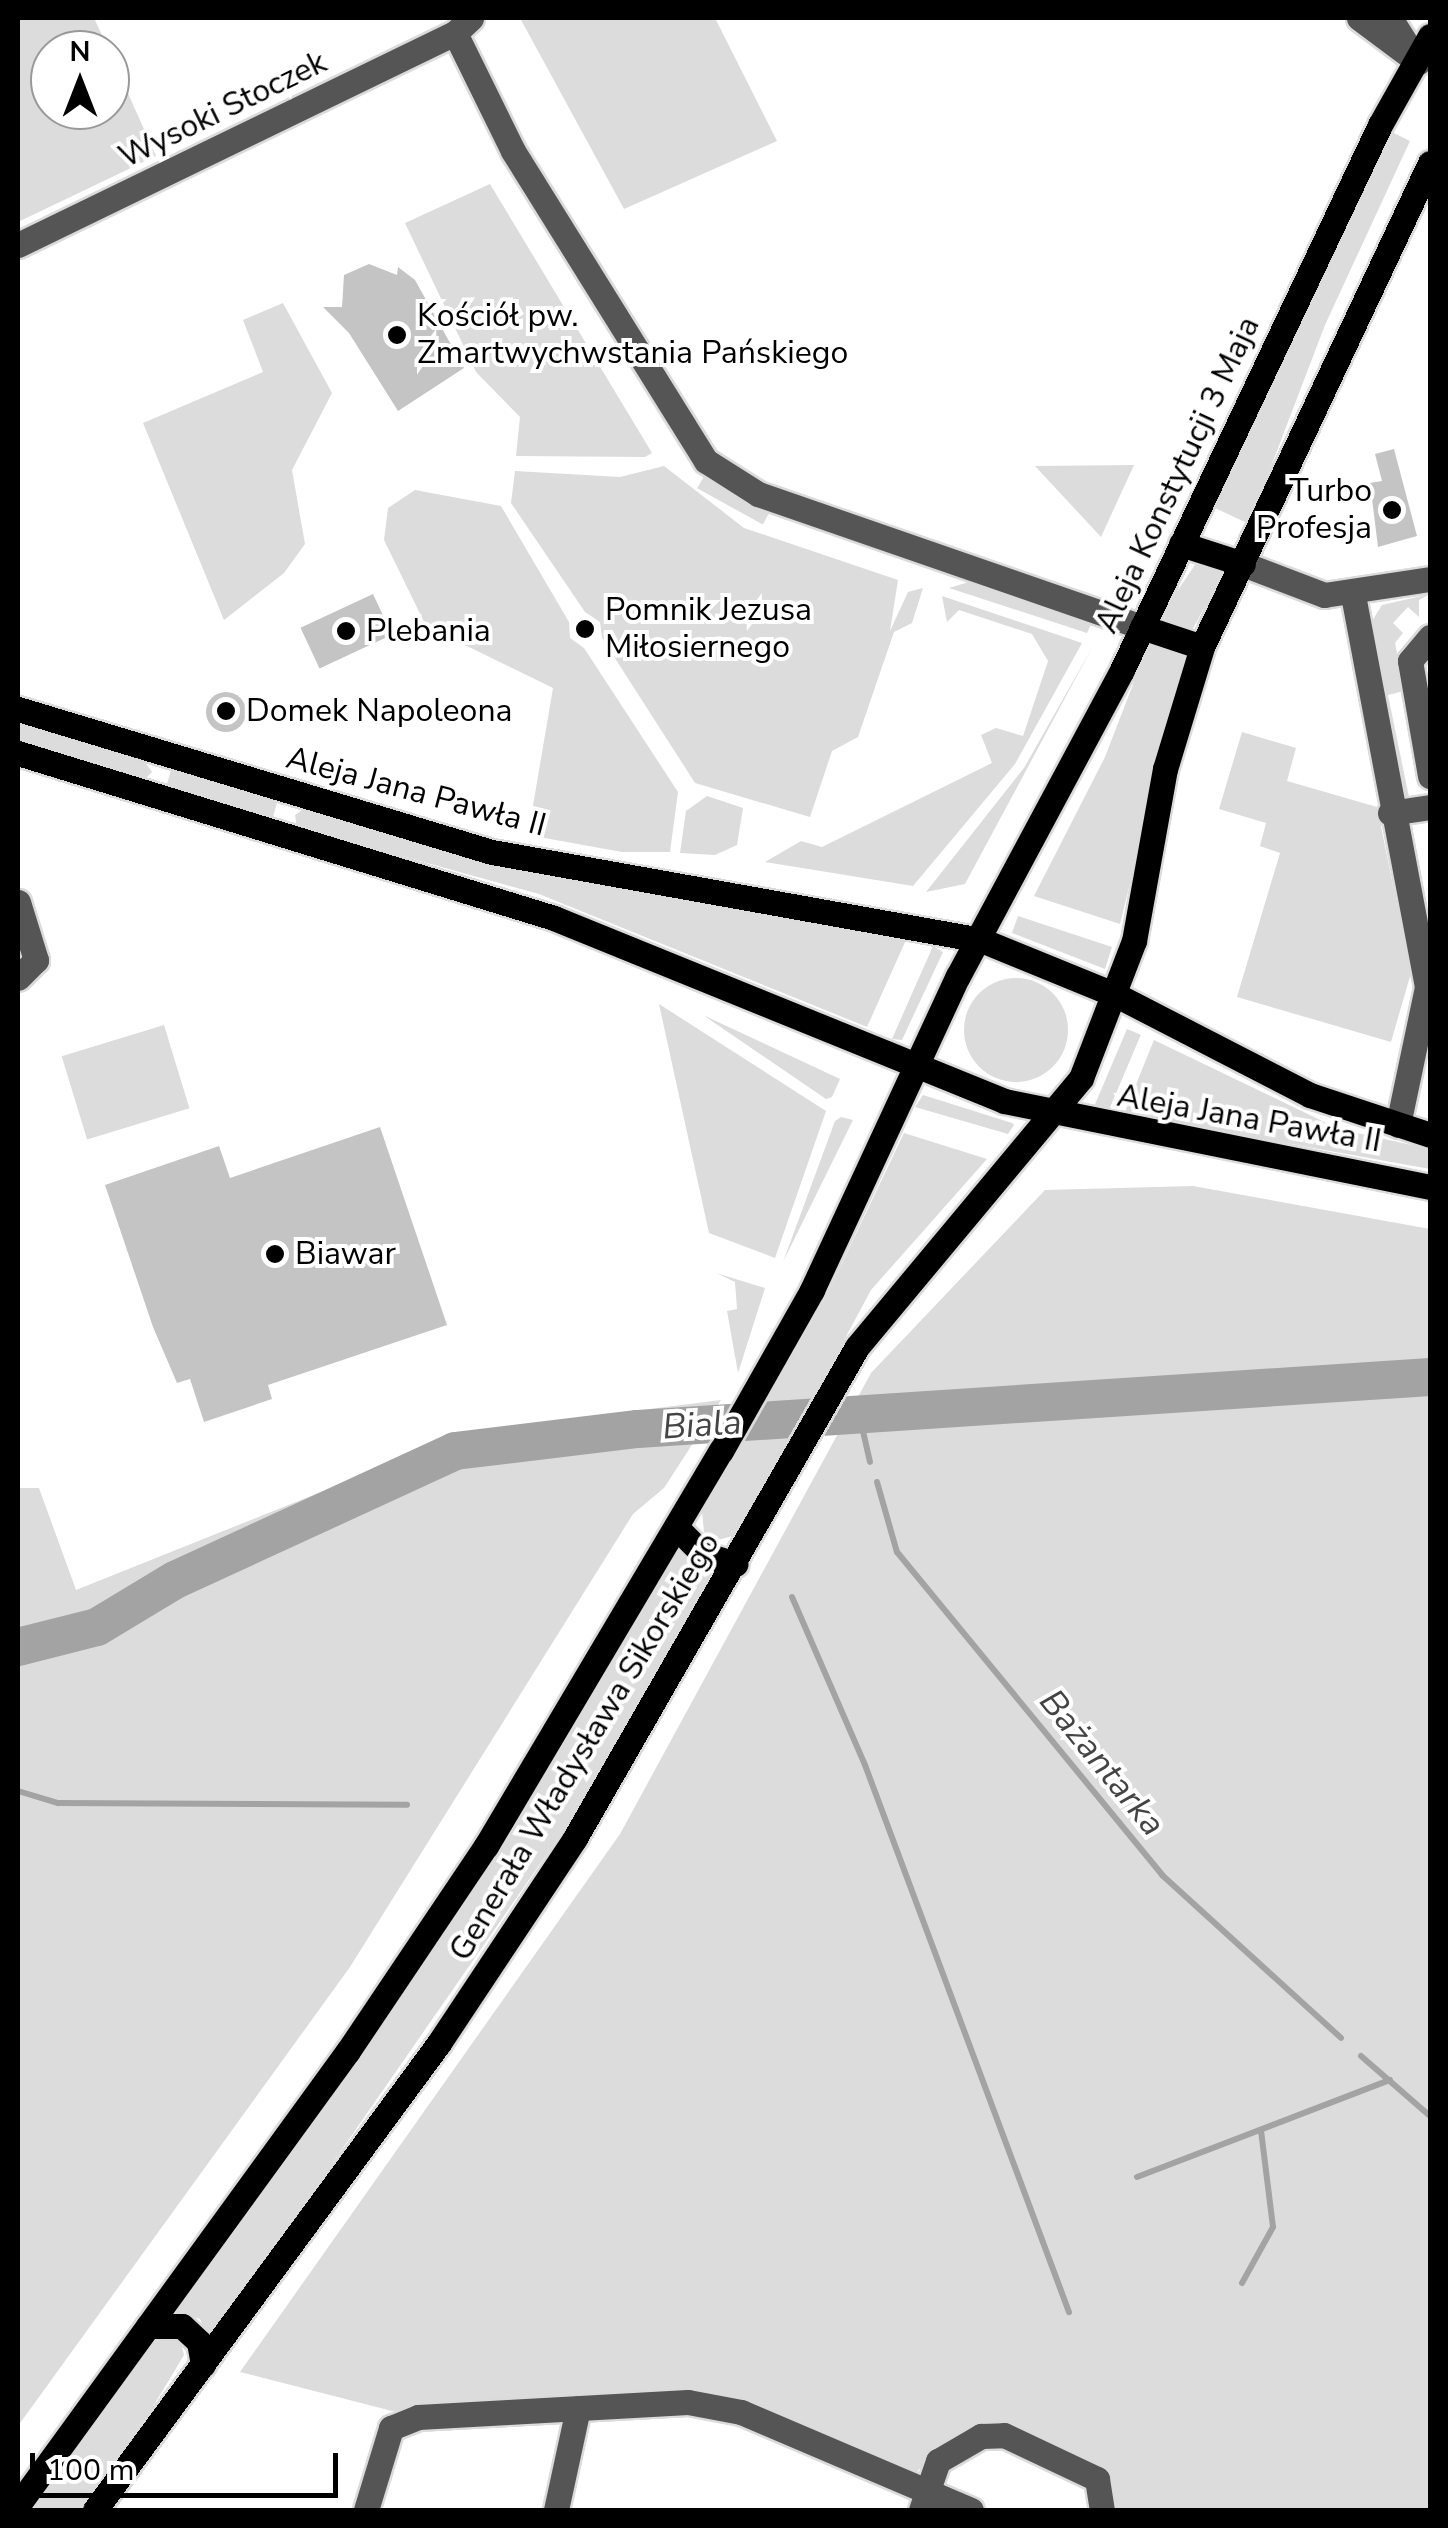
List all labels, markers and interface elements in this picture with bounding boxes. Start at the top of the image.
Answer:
north arrow [30,30,130,130]
text: N [70,33,90,71]
street label: Wysoki Stoczek [113,43,333,177]
place label: Kościół pw. Zmartwychwstania Pańskiego [417,298,848,373]
street label: Aleja Konstytucji 3 Maja [1088,311,1268,639]
marker: Kościół pw. Zmartwychwstania Pańskiego [386,324,408,346]
place label: Turbo Profesja [1256,473,1372,548]
marker: Turbo Profesja [1381,499,1403,521]
place label: Pomnik Jezusa Miłosiernego [605,592,812,667]
place label: Plebania [366,612,491,650]
marker: Pomnik Jezusa Miłosiernego [574,618,596,640]
marker: Plebania [335,620,357,642]
place label: Domek Napoleona [246,692,513,730]
marker: Domek Napoleona [215,700,237,722]
street label: Aleja Jana Pawła II [282,739,550,845]
street label: Aleja Jana Pawła II [1114,1077,1384,1161]
place label: Biawar [295,1235,396,1273]
marker: Biawar [264,1243,286,1265]
water label: Biala [661,1401,743,1449]
street label: Generała Władysława Sikorskiego [442,1526,728,1968]
water label: Bażantarka [1030,1681,1174,1845]
scale bar [35,2433,342,2495]
text: 100 m [47,2450,134,2491]

